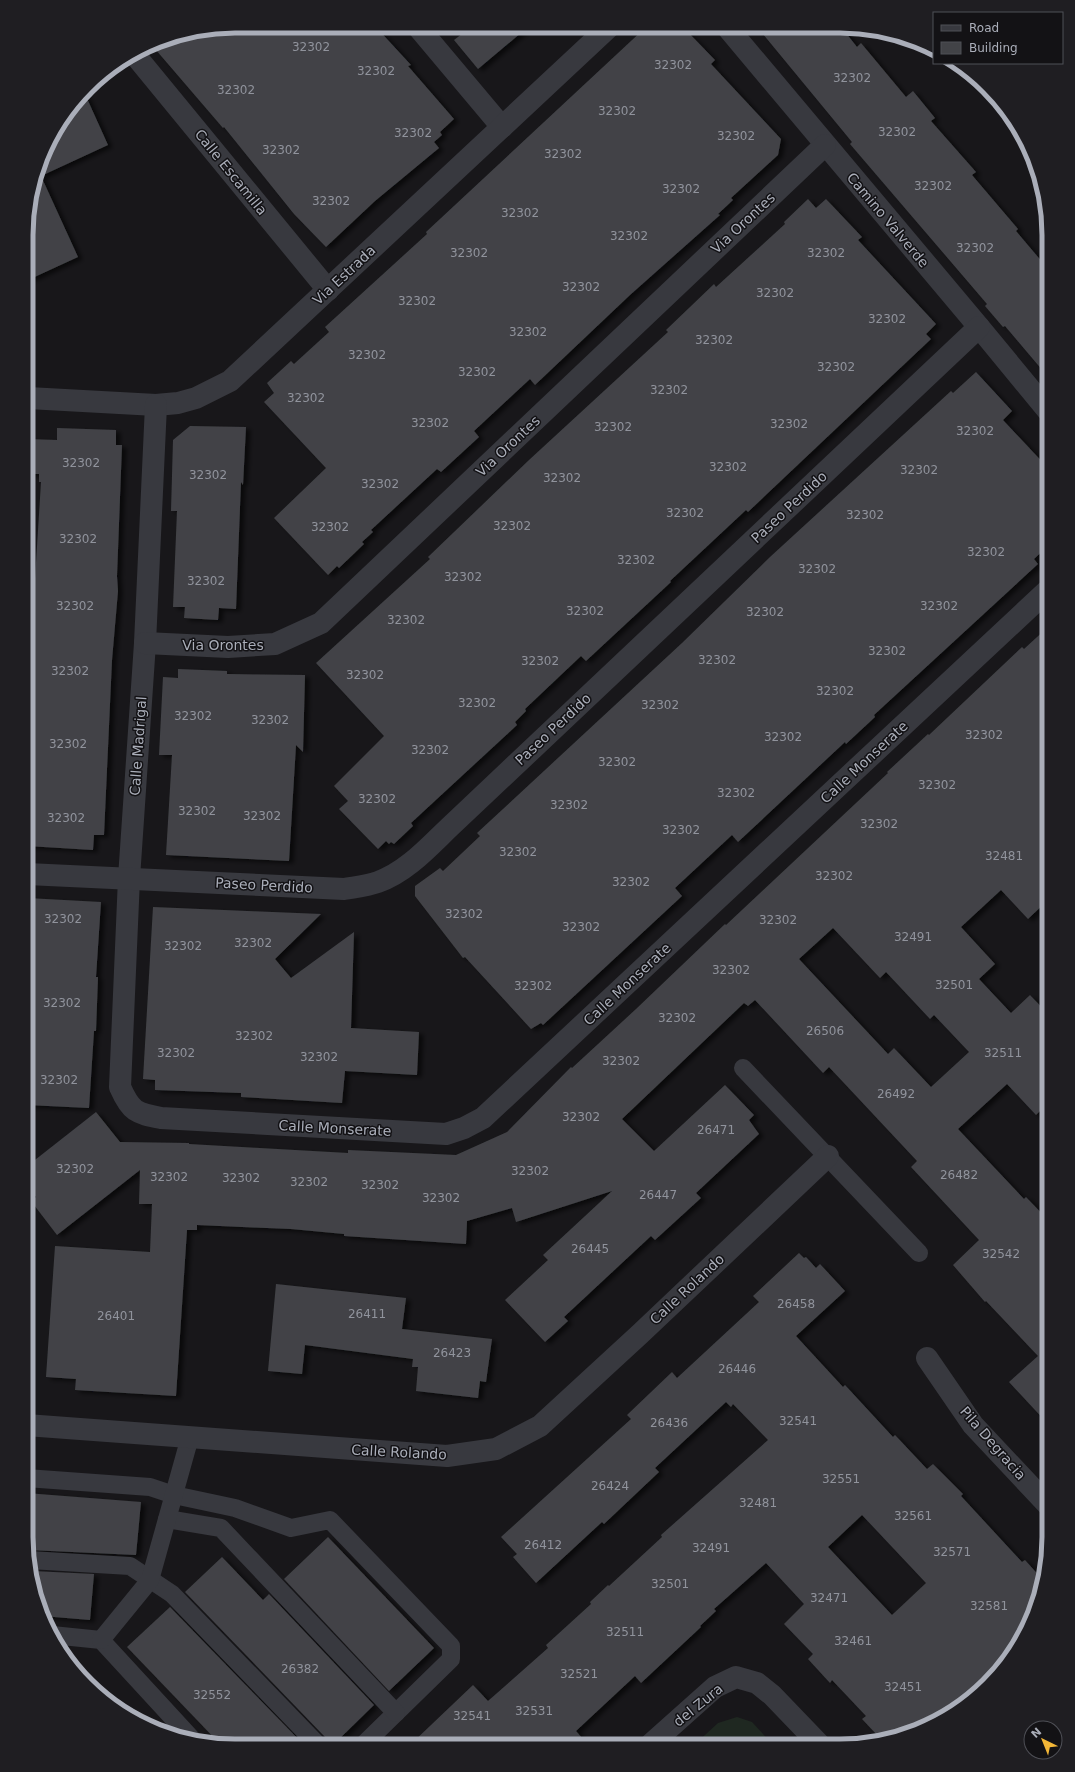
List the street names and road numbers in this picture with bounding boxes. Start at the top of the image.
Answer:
street label: Calle Escamilla [192,126,270,218]
street label: Camino Valverde [844,169,932,271]
street label: Via Orontes [708,189,778,257]
street label: Via Estrada [309,242,379,308]
street label: Via Orontes [473,412,543,480]
street label: Paseo Perdido [748,468,830,546]
street label: Via Orontes [182,637,264,653]
street label: Paseo Perdido [512,690,594,768]
street label: Calle Madrigal [127,696,149,796]
street label: Calle Monserate [817,718,911,806]
street label: Paseo Perdido [215,874,313,896]
street label: Calle Monserate [580,940,674,1028]
street label: Calle Monserate [278,1117,392,1139]
street label: Calle Rolando [647,1251,727,1327]
street label: Pila Degracia [957,1403,1029,1483]
street label: Calle Rolando [351,1442,447,1462]
street label: del Zura [670,1680,726,1730]

